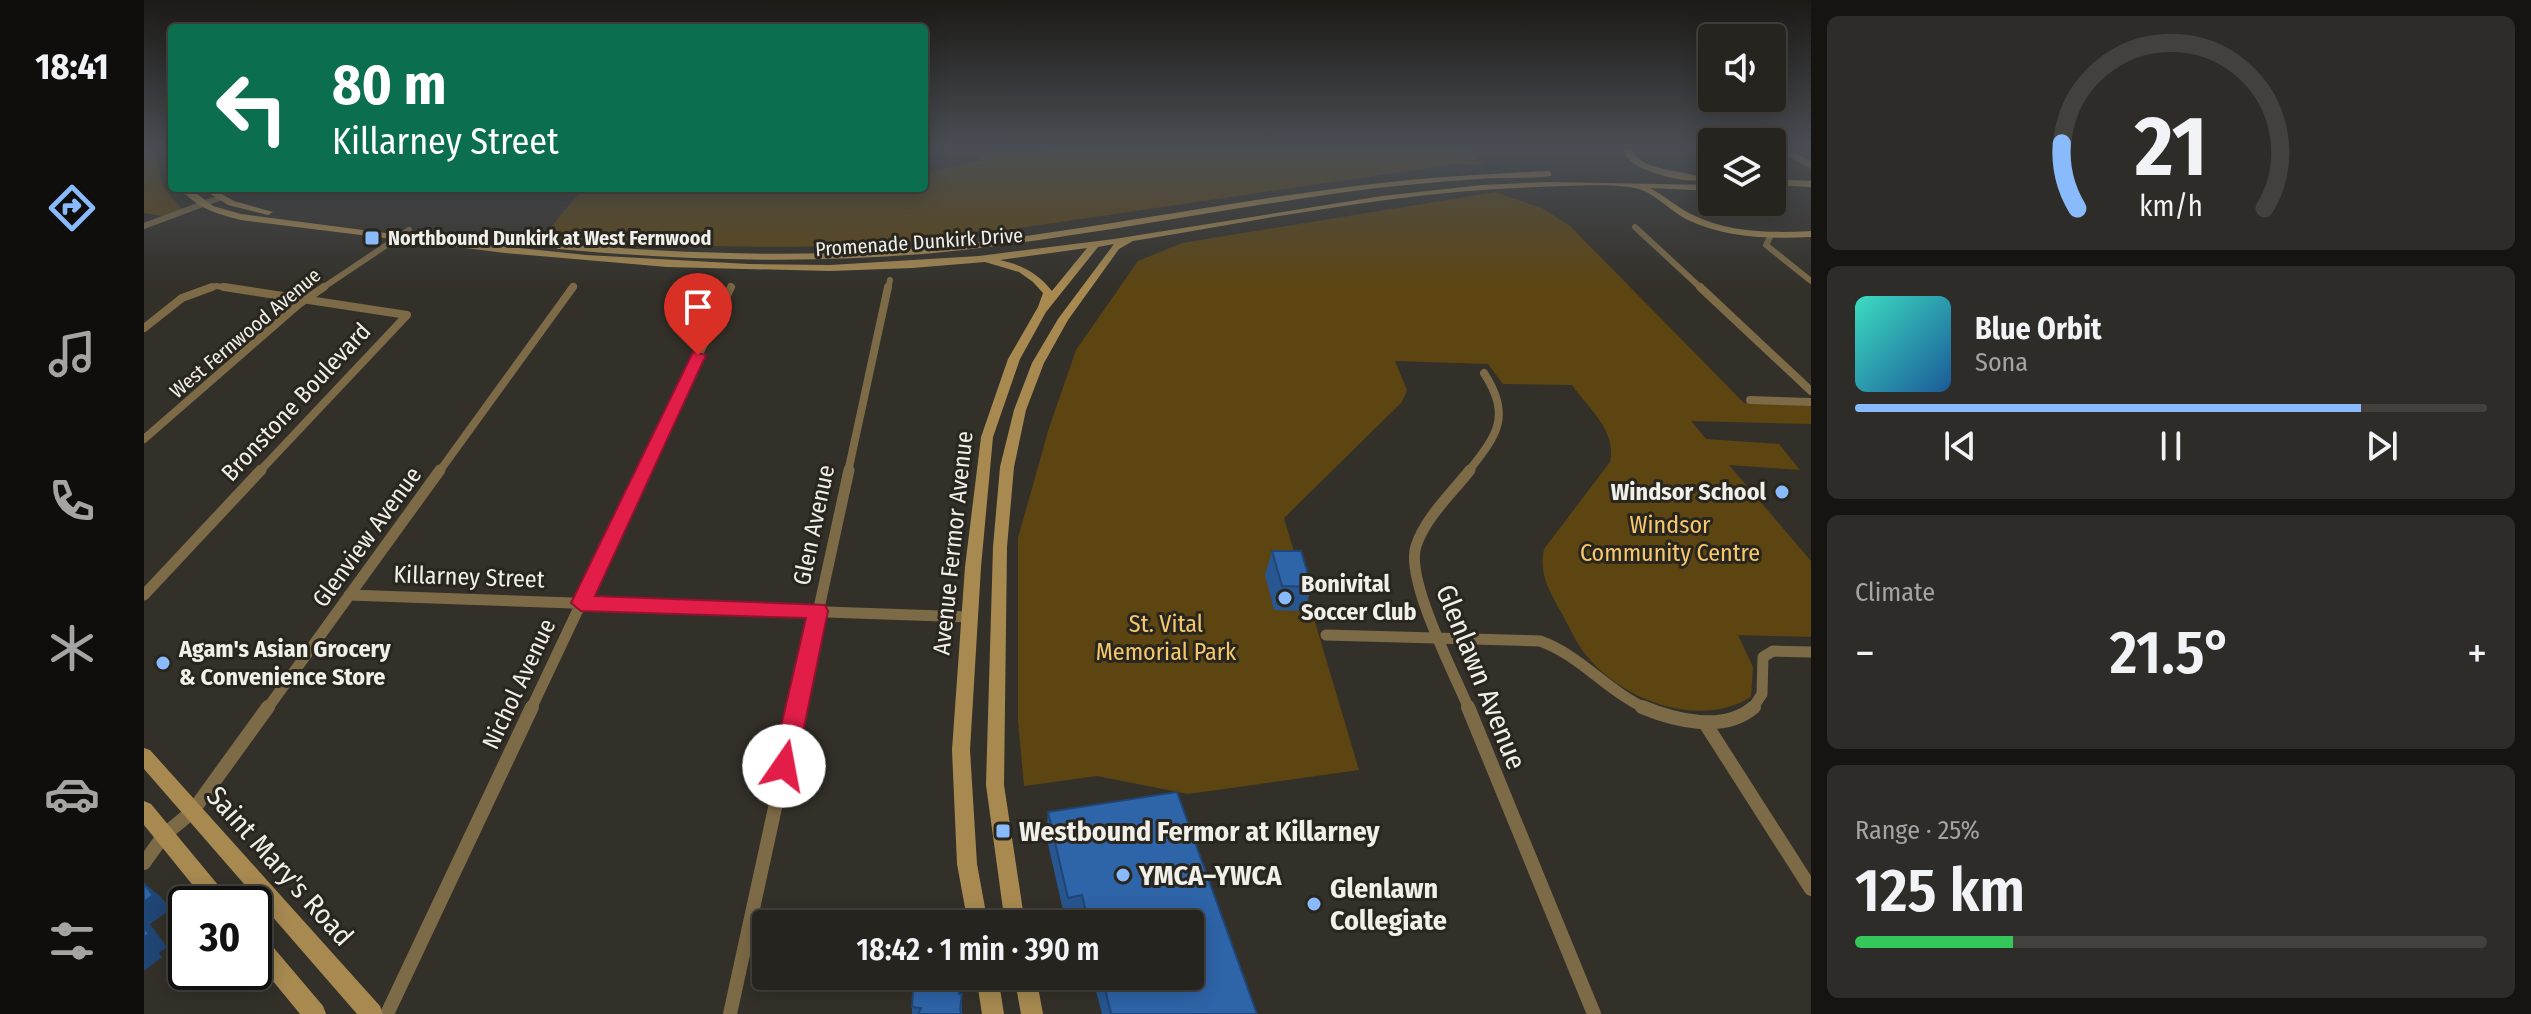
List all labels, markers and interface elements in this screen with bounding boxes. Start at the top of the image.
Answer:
map controls [1698,24,1786,216]
button: sound [1698,24,1786,112]
text: 18:41 [35,45,109,89]
text: 80 m [332,52,447,119]
icon: left [200,56,304,160]
text: 21 [2134,96,2207,196]
text: Killarney Street [332,120,559,164]
button: layers [1698,128,1786,216]
icon: directions [44,180,100,236]
text: km/h [2139,189,2203,224]
street label: Promenade Dunkirk Drive [814,223,1024,261]
place label: Northbound Dunkirk at West Fernwood [388,226,711,250]
marker: Northbound Dunkirk at West Fernwood [363,229,381,247]
street label: West Fernwood Avenue [165,263,325,403]
pin [664,273,732,355]
icon: arrive [676,285,720,329]
text: Blue Orbit [1975,311,2101,347]
street label: Bronstone Boulevard [216,317,376,487]
icon: music [44,326,100,382]
text: Sona [1975,347,2028,378]
icon: previous [1938,424,1982,468]
icon: pause [2149,424,2193,468]
icon: next [2360,424,2404,468]
street label: Avenue Fermor Avenue [927,430,979,656]
street label: Glenview Avenue [307,461,427,613]
street label: Glen Avenue [788,462,840,588]
icon: phone [44,473,100,529]
place label: Windsor School [1611,478,1766,506]
marker: Windsor School [1773,483,1791,501]
park label: Windsor Community Centre [1580,511,1760,567]
street label: Killarney Street [393,560,545,594]
place label: Bonivital Soccer Club [1301,570,1417,626]
text: Climate [1855,577,1935,608]
street label: Glenlawn Avenue [1429,580,1533,774]
marker: Bonivital Soccer Club [1276,589,1294,607]
park label: St. Vital Memorial Park [1096,610,1237,666]
street label: Nichol Avenue [477,615,561,753]
text: 21.5° [2110,617,2232,689]
icon: climate [44,620,100,676]
text: − [1855,627,1875,680]
text: + [2467,627,2487,680]
place label: Agam's Asian Grocery & Convenience Store [178,635,391,691]
marker: Agam's Asian Grocery & Convenience Store [154,654,172,672]
position arrow [742,724,826,808]
icon: car [44,766,100,822]
street label: Saint Mary's Road [200,780,360,952]
place label: Westbound Fermor at Killarney [1019,815,1380,848]
text: Range · 25% [1855,815,1980,846]
marker: Westbound Fermor at Killarney [994,822,1012,840]
text: 125 km [1855,855,2025,927]
place label: YMCA–YWCA [1138,859,1282,892]
marker: YMCA–YWCA [1114,866,1132,884]
place label: Glenlawn Collegiate [1330,872,1447,937]
speed limit sign: 30 [168,886,272,990]
marker: Glenlawn Collegiate [1305,895,1323,913]
icon: filters [44,913,100,969]
text: 18:42 · 1 min · 390 m [857,932,1099,968]

